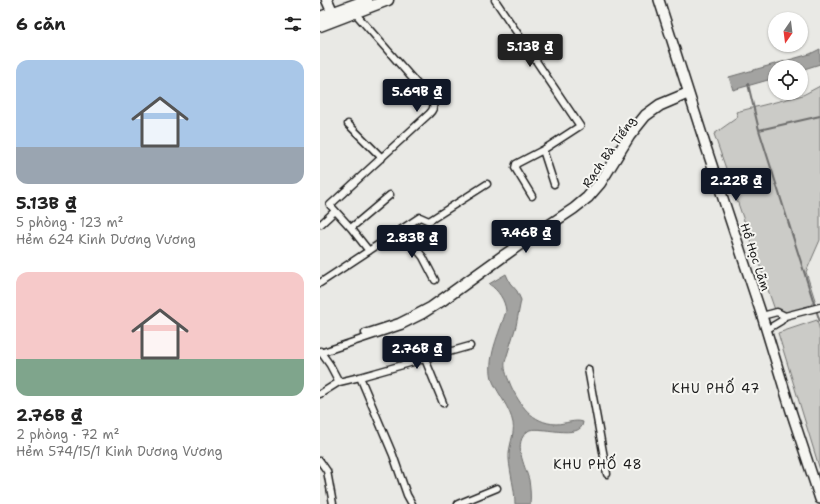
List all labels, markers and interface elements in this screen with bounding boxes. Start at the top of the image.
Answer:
north arrow [768,12,808,52]
map controls [768,12,808,100]
text: 6 căn [16,13,66,35]
icon: filters [282,13,304,35]
pin: 5.13B ₫ [493,34,567,68]
text: 5.13B ₫ [507,38,553,55]
button: locate [768,60,808,100]
pin: 5.69B ₫ [380,79,454,113]
text: 5.69B ₫ [392,83,442,100]
icon: home [124,86,196,158]
street label: Rạch Bà Tiếng [579,113,639,191]
pin: 2.22B ₫ [699,168,773,202]
text: 2.22B ₫ [710,172,762,189]
text: 5.13B ₫ [16,192,77,214]
text: 5 phòng · 123 m² [16,214,124,231]
pin: 7.46B ₫ [489,220,563,254]
street label: Hồ Học Lãm [737,221,773,293]
text: 7.46B ₫ [501,224,551,241]
pin: 2.83B ₫ [375,225,449,259]
text: 2.83B ₫ [386,229,438,246]
text: Hẻm 624 Kinh Dương Vương [16,231,196,248]
icon: home [124,298,196,370]
pin: 2.76B ₫ [380,336,454,370]
text: 2.76B ₫ [391,340,443,357]
district label: KHU PHỐ 47 [672,377,760,397]
text: 2.76B ₫ [16,404,83,426]
text: 2 phòng · 72 m² [16,426,120,443]
text: Hẻm 574/15/1 Kinh Dương Vương [16,443,222,460]
district label: KHU PHỐ 48 [553,453,643,473]

